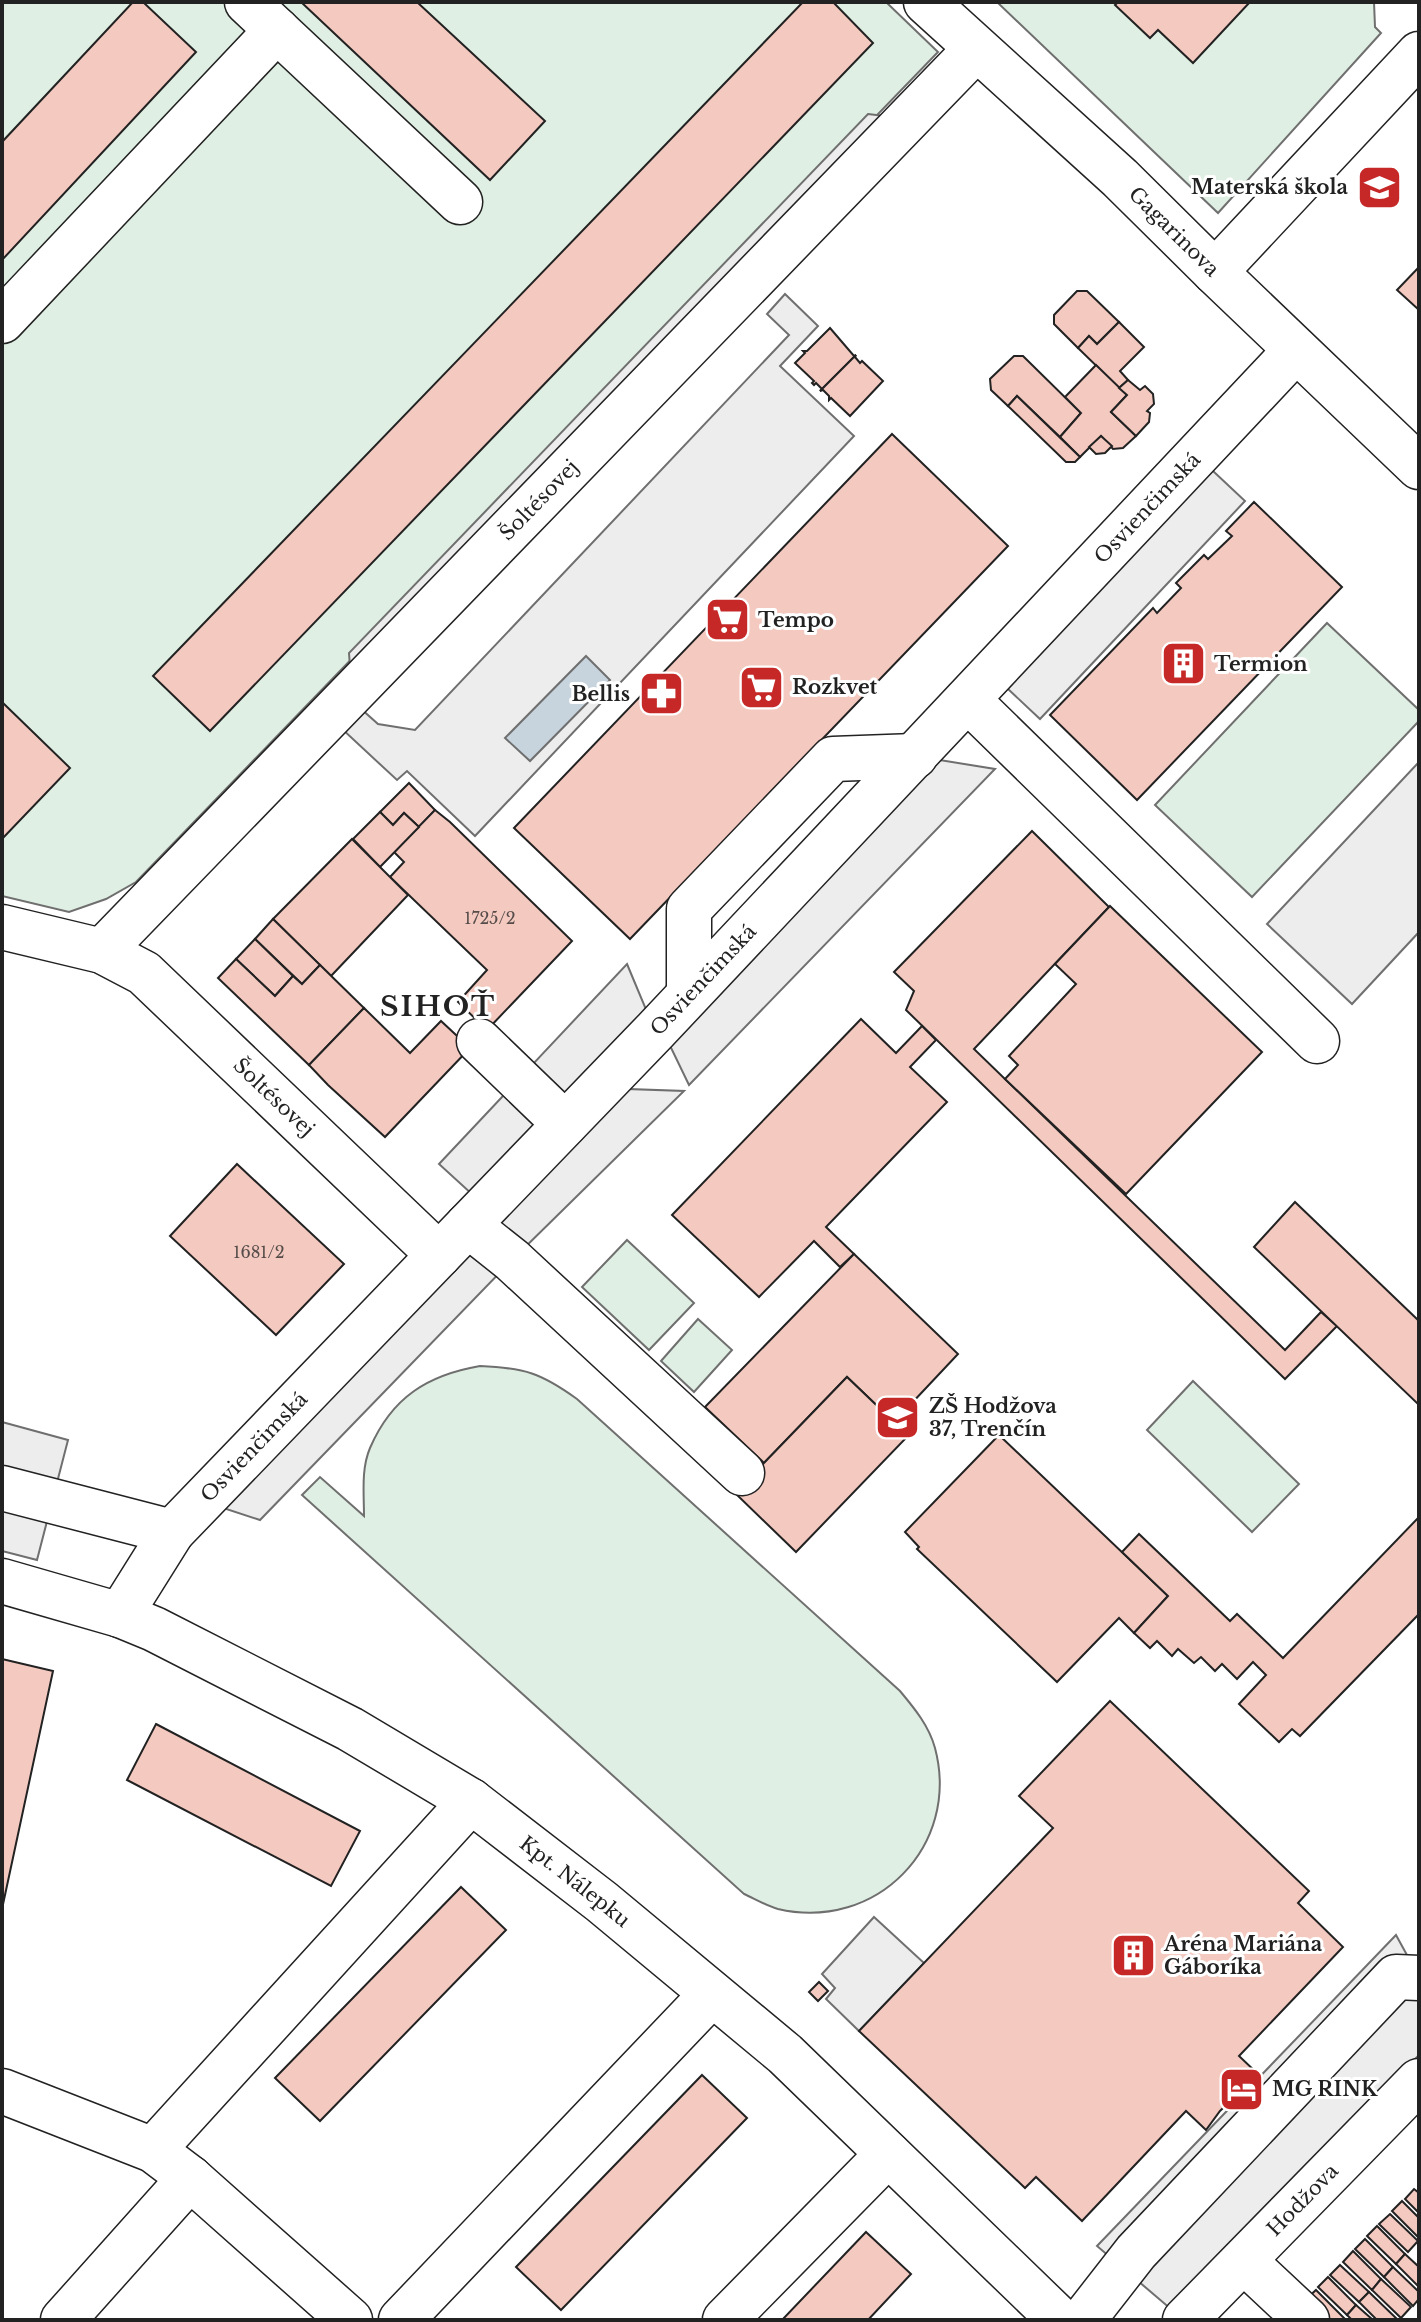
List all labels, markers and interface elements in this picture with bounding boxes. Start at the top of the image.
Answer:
school or university icon: Materská škola [1355,163,1403,211]
place label: Materská škola [1191,175,1349,199]
street label: Gagarinova [1124,182,1225,282]
street label: Osvienčimská [1089,447,1206,569]
street label: Šoltésovej [494,455,583,545]
supermarket icon: Tempo [703,596,751,644]
place label: Tempo [758,608,834,632]
building icon: Termion [1159,640,1207,688]
place label: Termion [1214,652,1308,676]
supermarket icon: Rozkvet [737,663,785,711]
pharmacy icon: Bellis [637,670,685,718]
place label: Rozkvet [792,675,878,699]
place label: Bellis [572,682,630,706]
house number: 1725/2 [464,908,516,928]
street label: Osvienčimská [645,919,762,1040]
district label: SIHOŤ [380,989,496,1024]
street label: Šoltésovej [229,1052,319,1141]
house number: 1681/2 [233,1242,285,1262]
street label: Osvienčimská [195,1386,313,1507]
place label: ZŠ Hodžova 37, Trenčín [929,1393,1057,1441]
school or university icon: ZŠ Hodžova 37, Trenčín [874,1394,922,1442]
street label: Kpt. Nálepku [515,1831,635,1932]
building icon: Aréna Mariána Gáboríka [1109,1931,1157,1979]
place label: Aréna Mariána Gáboríka [1163,1932,1323,1979]
hotel icon: MG RINK [1217,2065,1265,2113]
place label: MG RINK [1272,2077,1378,2101]
street label: Hodžova [1262,2158,1344,2241]

